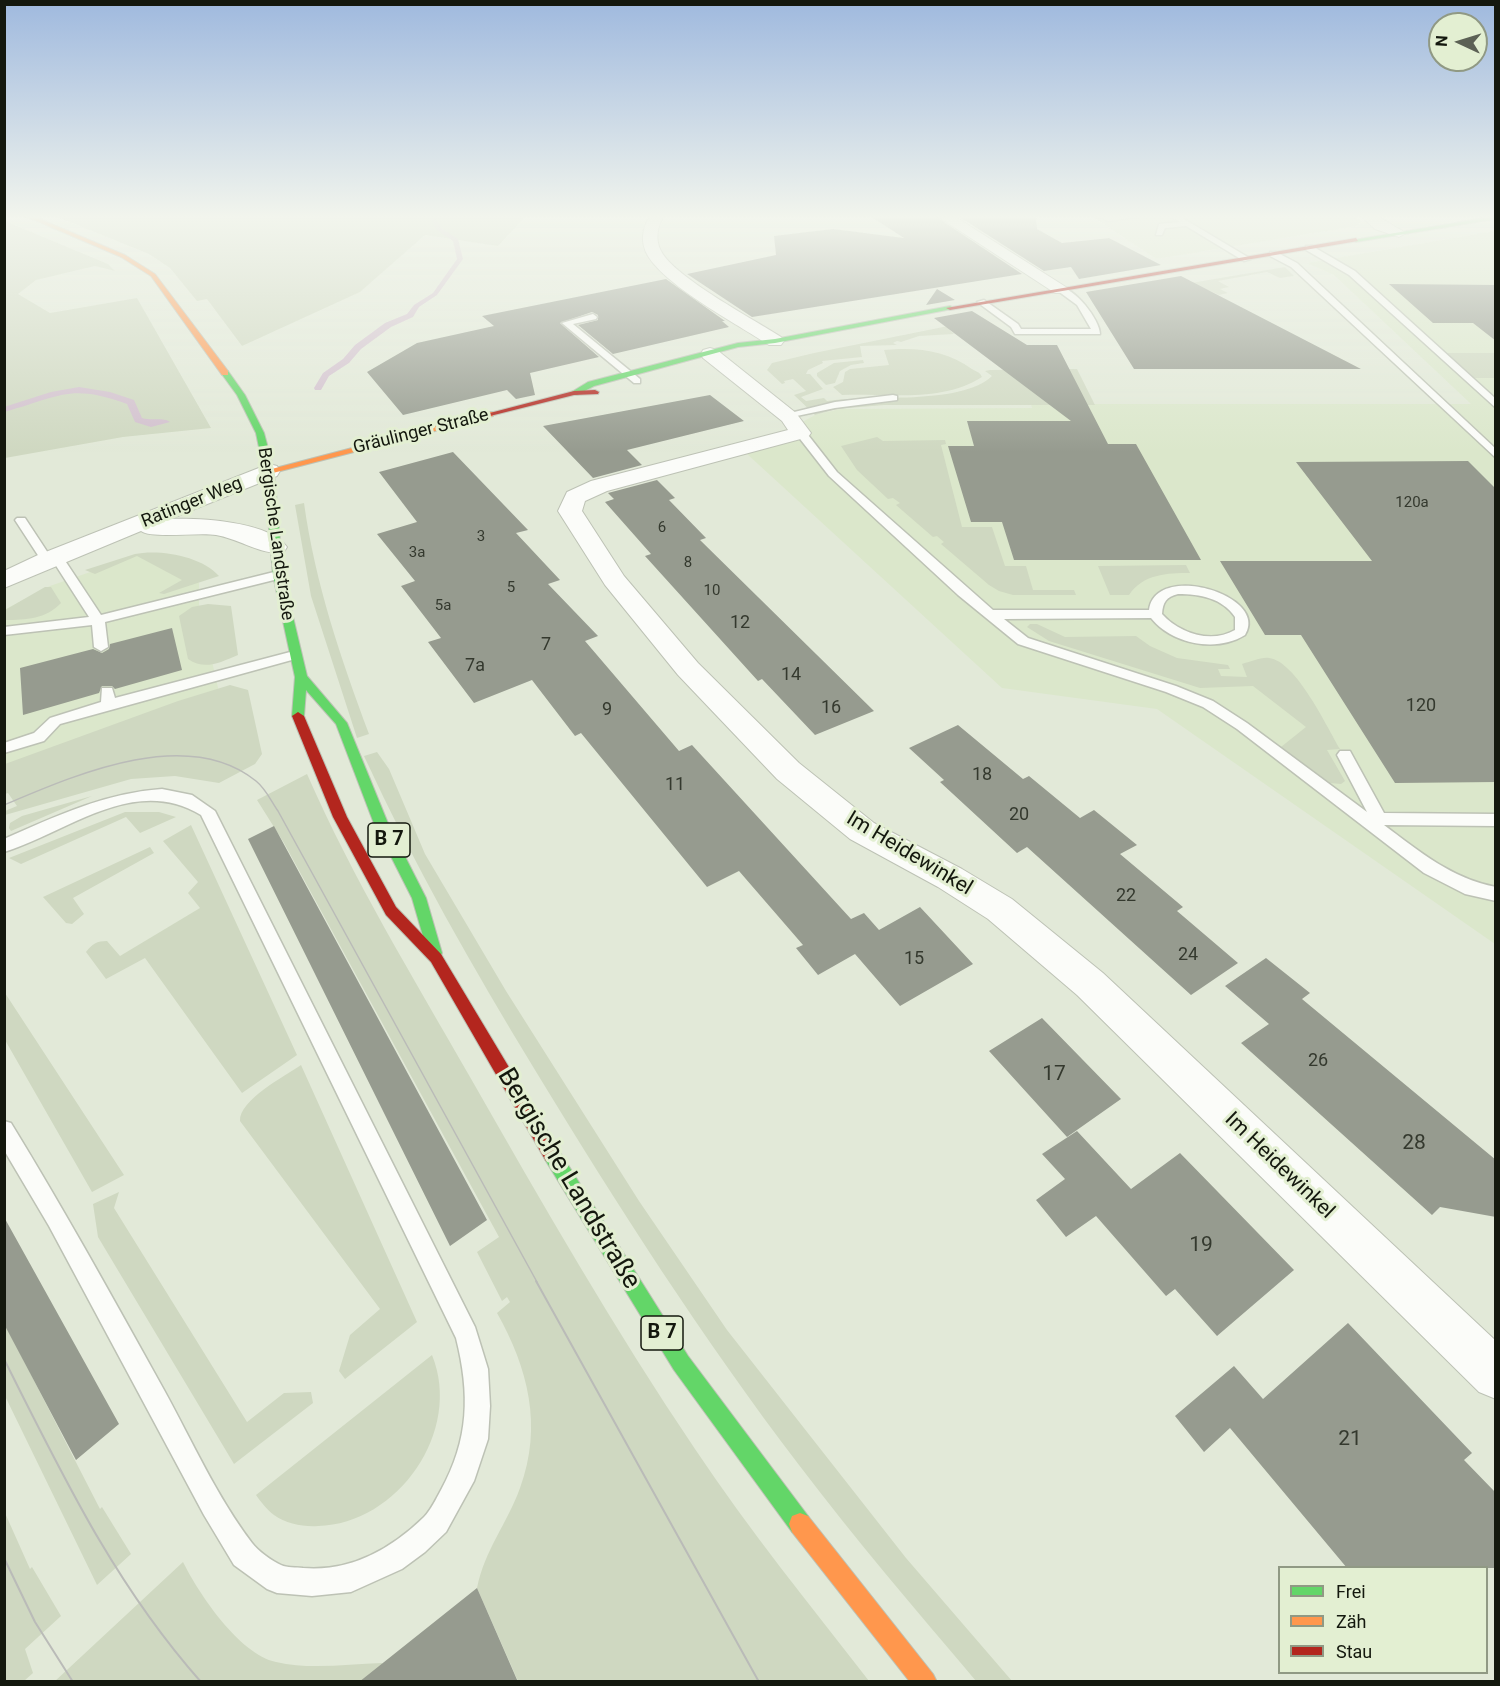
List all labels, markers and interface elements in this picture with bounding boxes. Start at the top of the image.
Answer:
north arrow [1428,12,1488,72]
text: N [1432,35,1451,47]
street label: Gräulinger Straße [351,405,491,459]
street label: Bergische Landstraße [252,446,298,622]
street label: Ratinger Weg [139,473,245,533]
house number: 120a [1395,494,1429,512]
house number: 6 [658,519,666,537]
house number: 3 [477,528,485,546]
house number: 3a [409,544,425,562]
house number: 8 [684,554,692,572]
house number: 5 [507,579,515,597]
house number: 10 [704,582,720,600]
house number: 5a [435,597,451,615]
house number: 12 [730,612,750,634]
house number: 7 [541,634,551,656]
house number: 7a [465,655,485,677]
house number: 14 [781,664,801,686]
house number: 120 [1406,695,1436,717]
house number: 16 [821,697,841,719]
house number: 9 [602,699,612,721]
house number: 18 [972,764,992,786]
house number: 11 [665,774,685,796]
house number: 20 [1009,804,1029,826]
street label: Im Heidewinkel [841,806,977,902]
road number: B 7 [368,823,410,857]
house number: 22 [1116,885,1136,907]
house number: 24 [1178,944,1198,966]
house number: 15 [904,948,924,970]
house number: 26 [1308,1050,1328,1072]
house number: 17 [1042,1062,1066,1088]
street label: Bergische Landstraße [490,1063,646,1295]
street label: Im Heidewinkel [1219,1107,1339,1225]
house number: 28 [1402,1131,1426,1157]
house number: 19 [1189,1233,1213,1259]
road number: B 7 [641,1316,683,1350]
house number: 21 [1338,1427,1362,1453]
legend [1278,1566,1488,1674]
text: Frei [1336,1581,1366,1602]
text: Zäh [1336,1611,1367,1632]
text: Stau [1336,1641,1372,1662]

